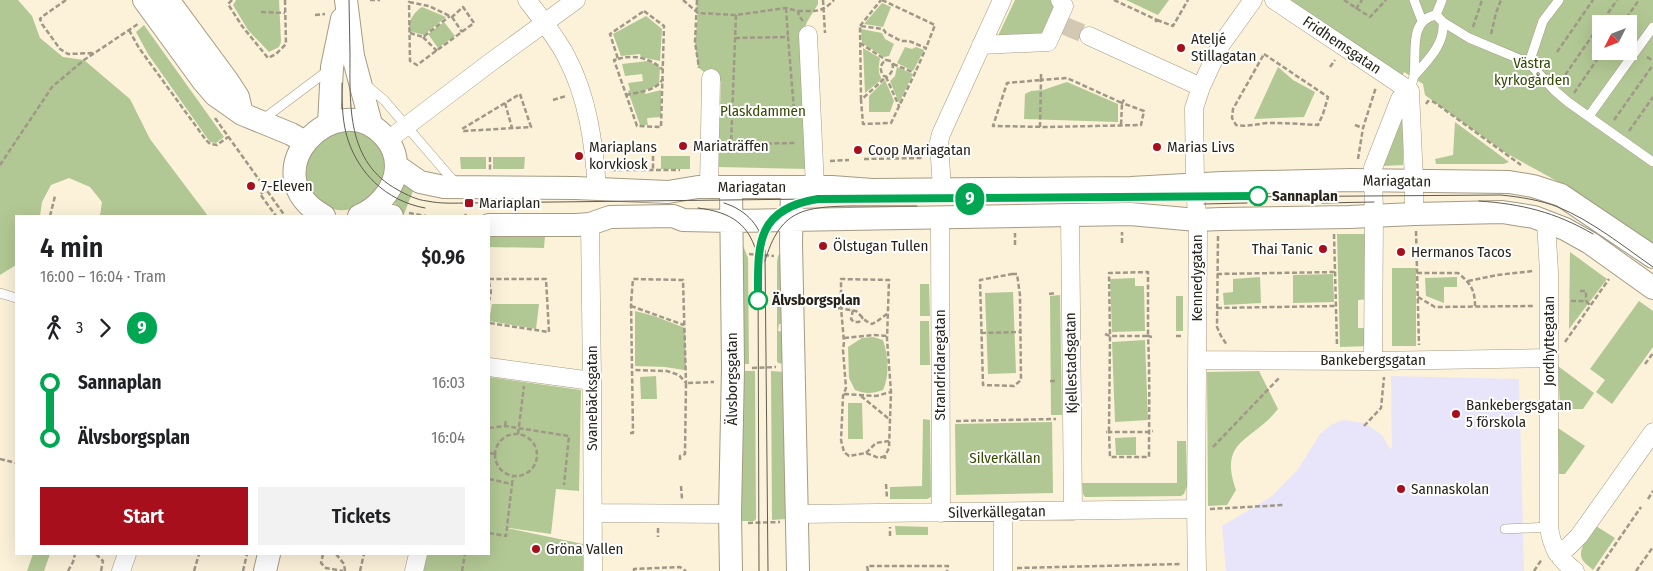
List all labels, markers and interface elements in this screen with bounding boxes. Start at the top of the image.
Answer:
street label: Fridhemsgatan [1299,12,1385,78]
north arrow [1592,15,1638,60]
map controls [1592,15,1637,60]
place label: Ateljé Stillagatan [1191,30,1256,65]
marker: Ateljé Stillagatan [1175,42,1187,54]
park label: Västra kyrkogården [1494,54,1570,89]
park label: Plaskdammen [720,102,806,120]
place label: Mariaträffen [693,137,769,155]
place label: Mariaplans korvkiosk [589,138,657,173]
place label: Marias Livs [1167,138,1235,156]
marker: Mariaträffen [677,140,689,152]
place label: Coop Mariagatan [868,141,971,159]
marker: Marias Livs [1151,141,1163,153]
marker: Coop Mariagatan [852,144,864,156]
marker: Mariaplans korvkiosk [573,150,585,162]
street label: Mariagatan [1363,171,1431,191]
place label: 7-Eleven [261,177,313,195]
street label: Mariagatan [718,178,786,196]
marker: 7-Eleven [245,180,257,192]
line badge: 9 [954,183,986,215]
marker: Sannaplan [1248,186,1268,206]
place label: Sannaplan [1272,187,1338,205]
text: 9 [965,188,975,210]
place label: Mariaplan [479,194,541,212]
marker: Mariaplan [463,197,475,209]
text: 4 min [40,231,104,264]
street label: Kennedygatan [1188,234,1206,322]
place label: Ölstugan Tullen [833,237,928,255]
marker: Ölstugan Tullen [817,240,829,252]
place label: Thai Tanic [1252,240,1314,258]
marker: Thai Tanic [1317,243,1329,255]
place label: Hermanos Tacos [1411,243,1511,261]
text: $0.96 [421,246,465,269]
marker: Hermanos Tacos [1395,246,1407,258]
text: 16:00 – 16:04 · Tram [40,267,166,286]
marker: Älvsborgsplan [748,290,768,310]
place label: Älvsborgsplan [771,291,861,309]
street label: Jordhyttegatan [1540,296,1558,386]
street label: Strandridaregatan [931,309,949,421]
street label: Kjellestadsgatan [1061,312,1081,414]
icon: walk [40,314,68,342]
icon: forward [91,314,119,342]
text: 9 [137,317,147,339]
text: 3 [76,318,83,337]
street label: Älvsborgsgatan [723,332,741,426]
street label: Svanebäcksgatan [583,345,601,451]
street label: Bankebergsgatan [1320,351,1426,369]
text: Sannaplan [78,371,161,394]
text: 16:03 [432,373,465,392]
place label: Bankebergsgatan 5 förskola [1466,396,1572,431]
marker: Bankebergsgatan 5 förskola [1450,408,1462,420]
text: Älvsborgsplan [78,426,190,449]
text: 16:04 [431,428,465,447]
park label: Silverkällan [969,449,1041,467]
place label: Sannaskolan [1411,480,1489,498]
marker: Sannaskolan [1395,483,1407,495]
button: Start [40,487,248,545]
button: Tickets [258,487,465,545]
street label: Silverkällegatan [948,502,1046,522]
place label: Gröna Vallen [546,540,623,558]
marker: Gröna Vallen [530,543,542,555]

